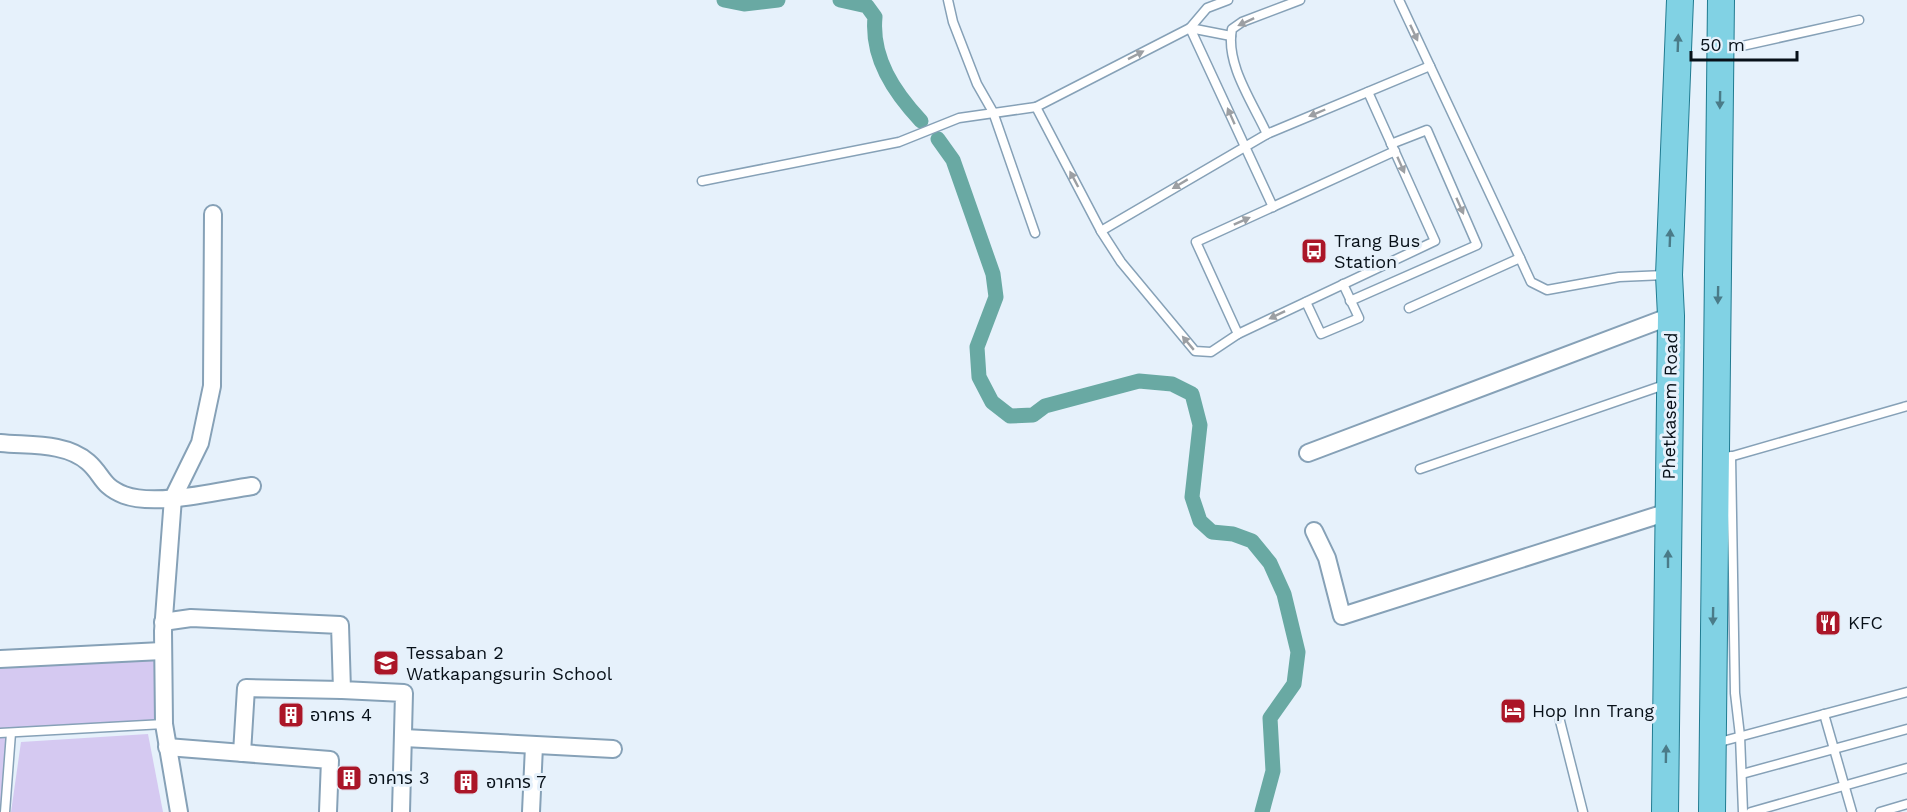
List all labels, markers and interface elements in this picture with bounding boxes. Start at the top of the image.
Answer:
one-way arrow [1237,17,1254,26]
scale bar [1691,24,1798,62]
one-way arrow [1410,25,1419,42]
one-way arrow [1674,33,1683,52]
text: 50 m [1700,34,1745,55]
one-way arrow [1128,51,1145,60]
one-way arrow [1715,91,1725,110]
one-way arrow [1226,108,1235,125]
one-way arrow [1308,108,1326,118]
one-way arrow [1396,156,1405,173]
one-way arrow [1069,170,1079,187]
one-way arrow [1171,179,1188,189]
one-way arrow [1456,197,1466,215]
one-way arrow [1234,217,1251,226]
one-way arrow [1666,228,1675,247]
place label: Trang Bus Station [1334,230,1420,272]
bus stop icon: Trang Bus Station [1299,236,1329,266]
one-way arrow [1713,286,1723,305]
one-way arrow [1269,311,1286,320]
street label: Phetkasem Road [1658,332,1681,480]
one-way arrow [1182,335,1195,351]
one-way arrow [1663,549,1673,568]
one-way arrow [1709,607,1718,626]
restaurant icon: KFC [1813,608,1843,638]
place label: KFC [1848,612,1883,633]
place label: Tessaban 2 Watkapangsurin School [406,642,613,684]
school or university icon: Tessaban 2 Watkapangsurin School [371,648,401,678]
hotel icon: Hop Inn Trang [1498,696,1528,726]
building icon: อาคาร 4 [276,700,306,730]
place label: Hop Inn Trang [1532,700,1655,721]
place label: อาคาร 4 [310,704,372,725]
one-way arrow [1662,744,1671,763]
building icon: อาคาร 3 [334,763,364,793]
place label: อาคาร 3 [368,767,429,788]
building icon: อาคาร 7 [451,767,481,797]
place label: อาคาร 7 [486,771,546,792]

